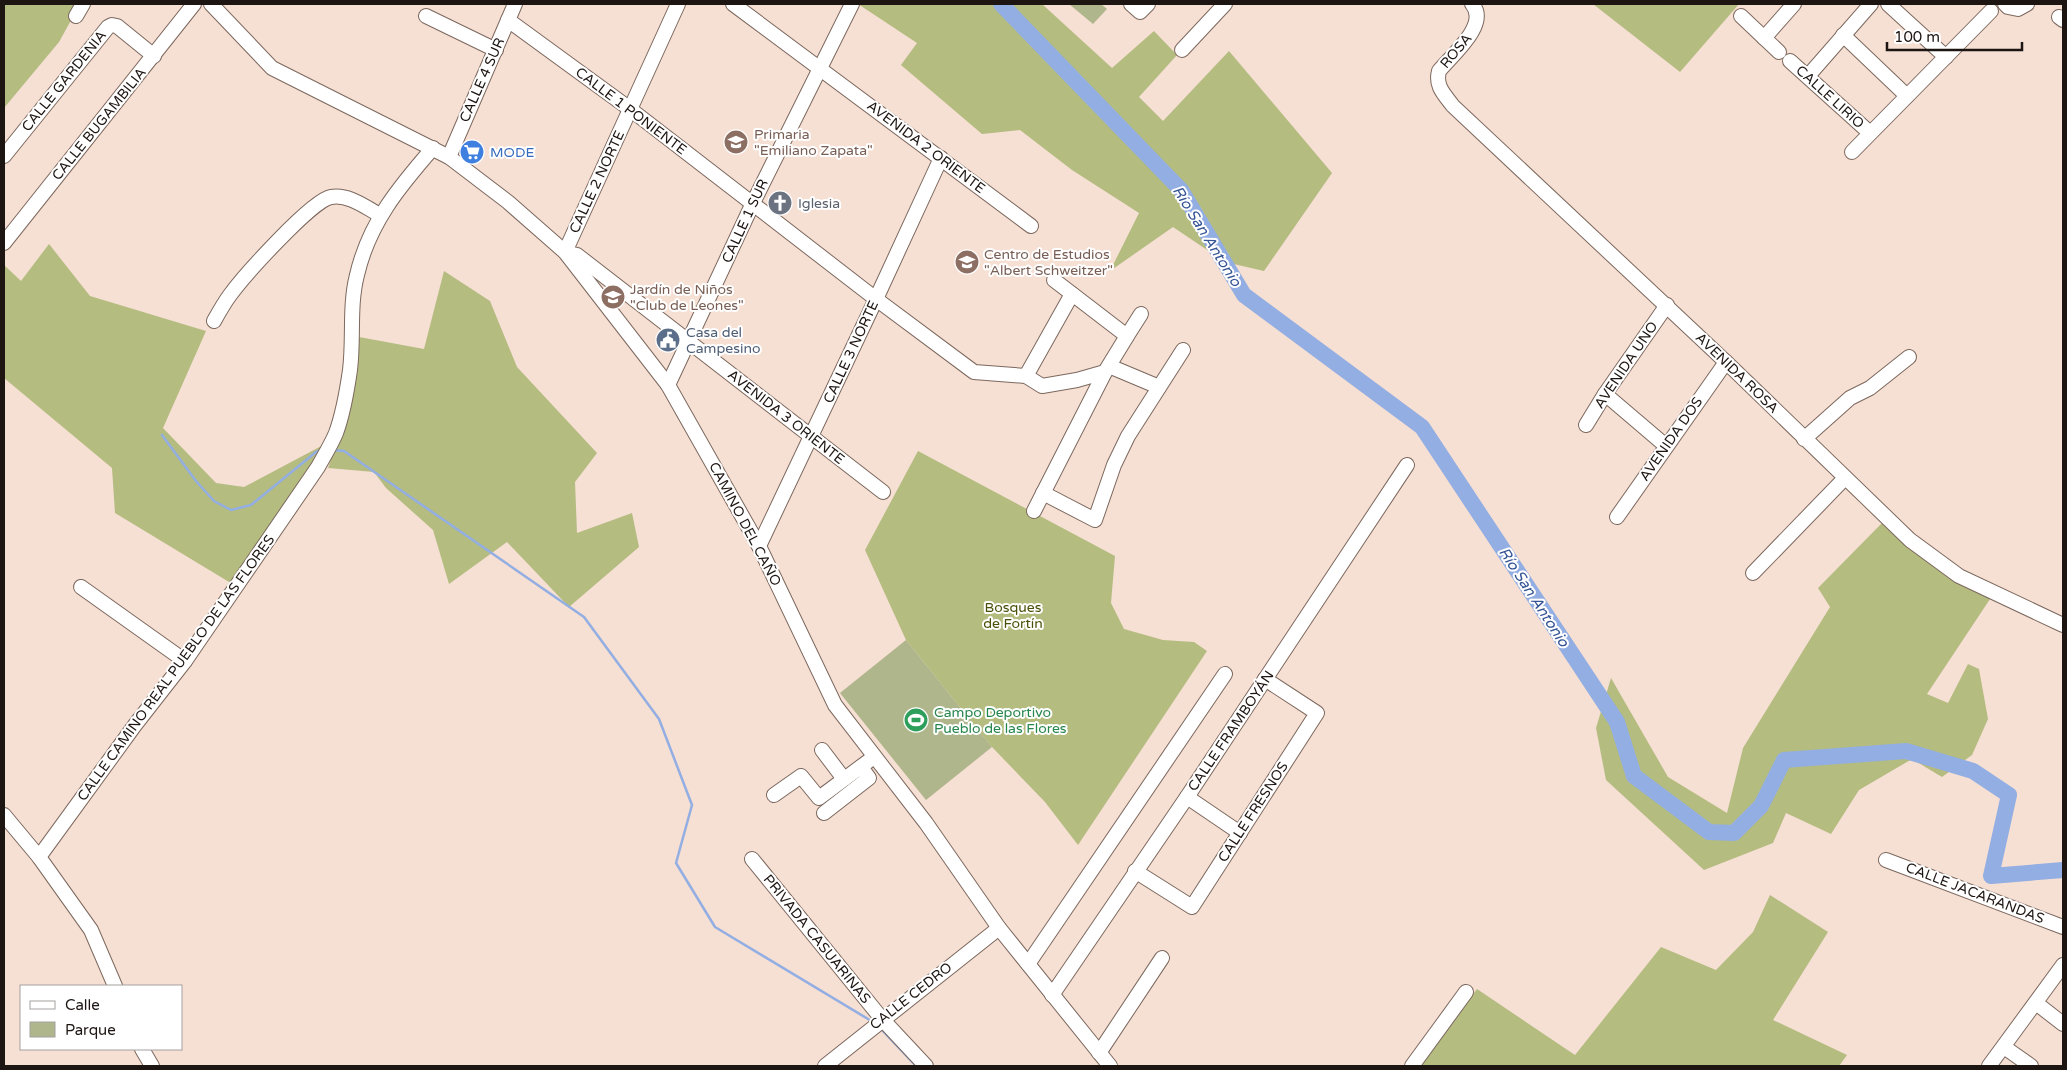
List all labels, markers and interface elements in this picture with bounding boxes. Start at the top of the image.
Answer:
scale bar [1887,20,2022,52]
street label: CALLE GARDENIA [18,27,110,135]
text: 100 m [1894,28,1940,46]
street label: ROSA [1437,30,1475,72]
street label: CALLE 4 SUR [456,35,508,125]
street label: CALLE LIRIO [1792,62,1868,132]
street label: CALLE BUGAMBILIA [48,64,150,184]
street label: CALLE 1 PONIENTE [572,64,690,158]
street label: AVENIDA 2 ORIENTE [864,97,988,197]
place label: Primaria "Emiliano Zapata" [754,126,873,159]
street label: CALLE 2 NORTE [566,128,628,236]
school or university icon: Primaria "Emiliano Zapata" [723,129,749,155]
supermarket icon: MODE [459,139,485,165]
place label: MODE [490,144,534,161]
street label: CALLE 1 SUR [718,176,772,266]
water label: Río San Antonio [1169,182,1246,290]
church icon: Iglesia [767,190,793,216]
place label: Iglesia [798,195,840,212]
place label: Centro de Estudios "Albert Schweitzer" [984,246,1113,279]
school or university icon: Centro de Estudios "Albert Schweitzer" [954,249,980,275]
place label: Jardín de Niños "Club de Leones" [630,281,744,314]
school or university icon: Jardín de Niños "Club de Leones" [600,284,626,310]
street label: CALLE 3 NORTE [820,298,882,406]
street label: AVENIDA UNO [1591,318,1661,412]
place label: Casa del Campesino [686,324,760,357]
public building icon: Casa del Campesino [655,327,681,353]
street label: AVENIDA ROSA [1692,329,1782,417]
street label: AVENIDA 3 ORIENTE [724,366,848,468]
street label: AVENIDA DOS [1636,393,1706,484]
street label: CAMINO DEL CAÑO [705,459,785,589]
street label: CALLE CAMINO REAL PUEBLO DE LAS FLORES [74,531,279,804]
water label: Río San Antonio [1495,544,1573,651]
park label: Bosques de Fortín [983,599,1043,632]
street label: CALLE FRAMBOYÁN [1184,667,1278,795]
place label: Campo Deportivo Pueblo de las Flores [934,704,1067,737]
sports icon: Campo Deportivo Pueblo de las Flores [903,707,929,733]
street label: CALLE FRESNOS [1214,758,1292,865]
street label: CALLE JACARANDAS [1903,859,2047,927]
street label: PRIVADA CASUARINAS [760,871,875,1007]
street label: CALLE CEDRO [867,959,955,1033]
legend [20,985,182,1050]
text: Calle [65,996,100,1014]
text: Parque [65,1021,116,1039]

